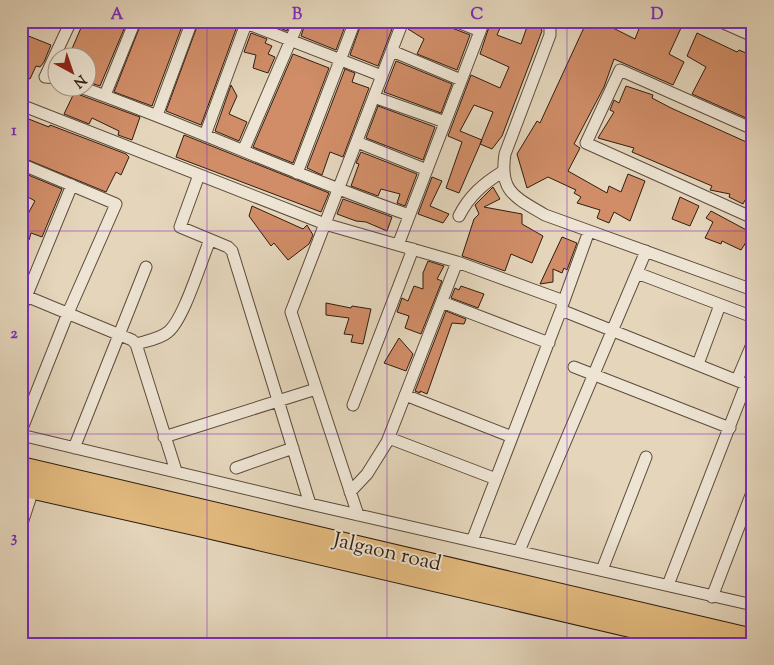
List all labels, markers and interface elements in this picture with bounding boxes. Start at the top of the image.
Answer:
text: A [111,4,124,27]
text: B [292,4,302,27]
text: C [471,4,484,27]
text: D [651,4,664,27]
north arrow [48,48,98,98]
text: N [68,69,90,92]
text: 1 [11,120,17,143]
text: 2 [10,323,18,346]
street label: Jalgaon road [329,526,444,580]
text: 3 [11,527,18,550]

